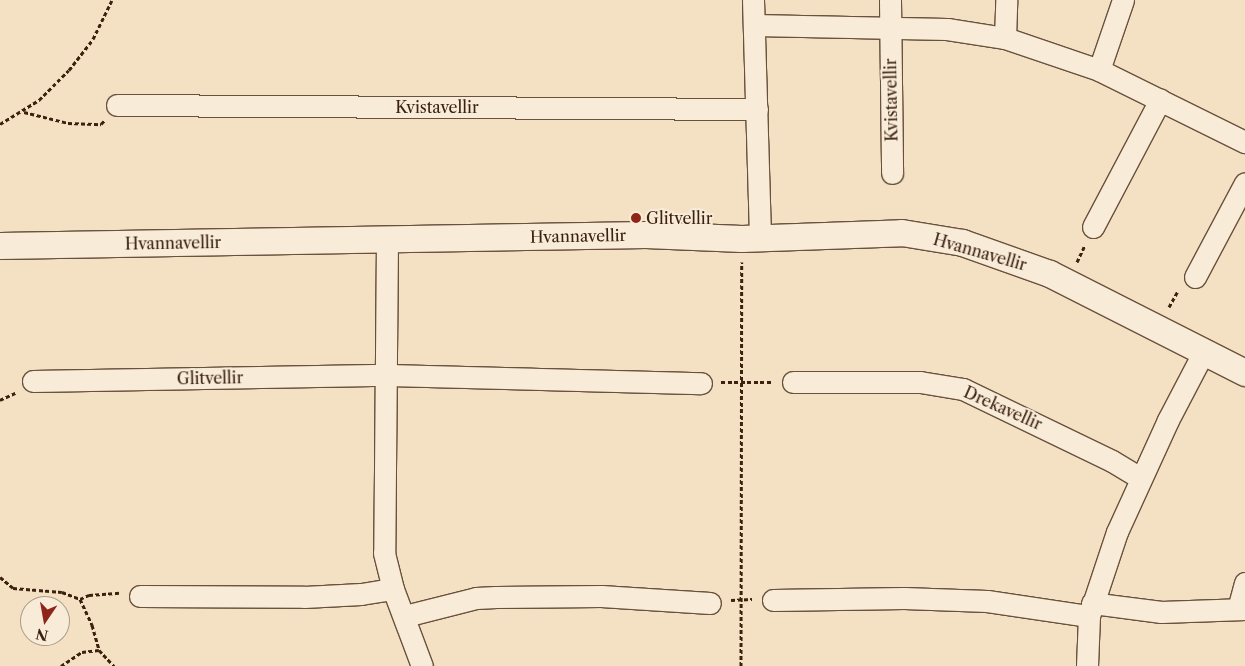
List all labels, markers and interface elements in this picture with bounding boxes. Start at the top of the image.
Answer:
street label: Kvistavellir [881,58,901,142]
street label: Kvistavellir [395,97,479,117]
place label: Glitvellir [646,208,712,228]
marker: Glitvellir [630,212,642,224]
street label: Hvannavellir [530,226,626,246]
street label: Hvannavellir [931,230,1029,274]
street label: Hvannavellir [125,233,221,253]
street label: Glitvellir [177,368,243,388]
street label: Drekavellir [961,382,1045,434]
north arrow [20,596,70,646]
text: N [34,625,50,645]

